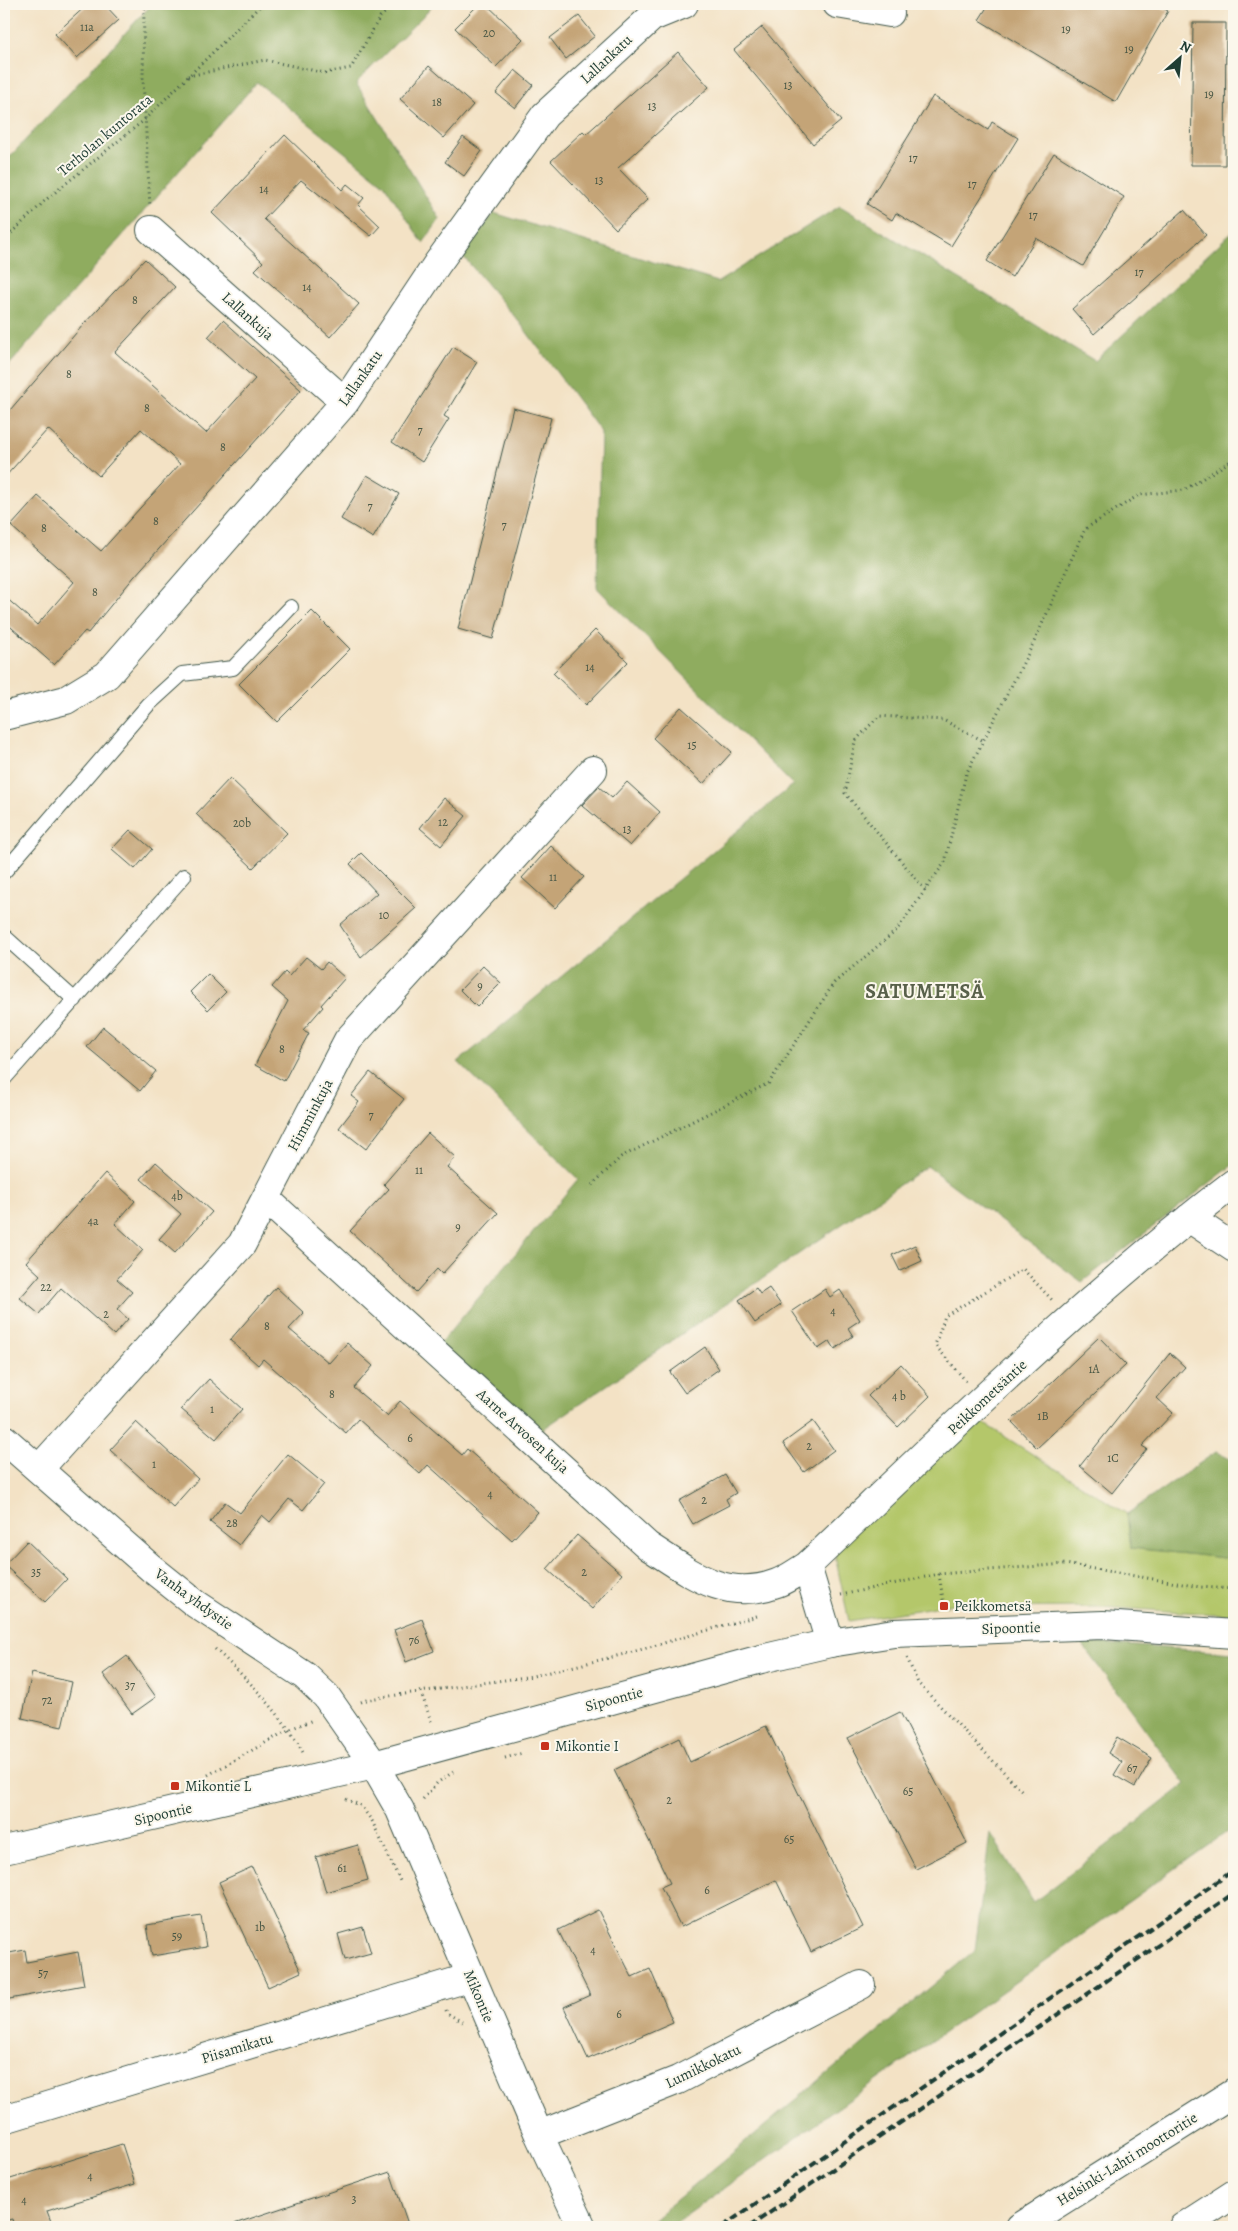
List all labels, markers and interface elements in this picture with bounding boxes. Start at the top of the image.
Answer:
house number: 11a [80,19,94,35]
house number: 19 [1061,21,1071,37]
house number: 20 [483,25,495,41]
street label: Lallankatu [576,29,637,88]
north arrow [1156,32,1206,82]
text: N [1177,36,1195,58]
house number: 19 [1124,41,1134,57]
house number: 13 [783,77,793,93]
house number: 19 [1204,86,1214,102]
street label: Terholan kuntorata [53,89,157,181]
house number: 18 [432,94,442,110]
house number: 13 [647,98,657,114]
house number: 17 [908,150,919,166]
house number: 13 [594,172,604,188]
house number: 17 [967,176,978,192]
house number: 14 [259,181,269,197]
house number: 17 [1028,207,1039,223]
house number: 17 [1134,264,1145,280]
house number: 14 [302,279,312,295]
street label: Lallankuja [218,287,278,345]
house number: 8 [132,292,138,308]
street label: Lallankatu [333,345,387,410]
house number: 8 [66,366,72,382]
house number: 8 [144,400,150,416]
house number: 7 [417,422,423,438]
house number: 8 [220,439,226,455]
house number: 7 [367,498,373,514]
house number: 8 [153,513,159,529]
house number: 7 [501,517,507,533]
house number: 8 [41,520,47,536]
house number: 8 [92,584,98,600]
house number: 14 [585,659,595,675]
house number: 15 [687,737,697,753]
house number: 12 [438,814,448,830]
house number: 20b [233,815,251,831]
house number: 13 [622,821,632,837]
house number: 11 [549,869,557,885]
house number: 10 [379,907,389,923]
house number: 9 [477,978,483,994]
district label: SATUMETSÄ [865,978,985,1005]
house number: 8 [279,1041,285,1057]
street label: Himminkuja [283,1075,337,1155]
house number: 7 [368,1107,374,1123]
house number: 11 [415,1162,423,1178]
house number: 4b [171,1188,183,1204]
house number: 4a [87,1213,99,1229]
house number: 9 [455,1219,461,1235]
house number: 22 [40,1279,52,1295]
house number: 4 [830,1303,836,1319]
house number: 2 [103,1306,109,1322]
house number: 8 [264,1318,270,1334]
street label: Peikkometsäntie [943,1355,1031,1439]
house number: 1A [1088,1361,1101,1377]
street label: Aarne Arvosen kuja [472,1383,574,1478]
house number: 8 [329,1386,335,1402]
house number: 4 b [892,1388,906,1404]
house number: 1 [210,1401,214,1417]
house number: 1B [1037,1408,1049,1424]
house number: 6 [407,1430,413,1446]
house number: 2 [806,1438,812,1454]
house number: 1C [1107,1450,1119,1466]
house number: 1 [152,1456,156,1472]
house number: 4 [487,1486,493,1502]
house number: 2 [701,1492,707,1508]
house number: 28 [226,1515,238,1531]
street label: Vanha yhdystie [150,1563,238,1634]
house number: 35 [31,1564,41,1580]
house number: 2 [581,1564,587,1580]
place label: Peikkometsä [954,1596,1032,1616]
marker: Peikkometsä [938,1600,950,1612]
street label: Sipoontie [981,1617,1041,1639]
house number: 76 [409,1632,420,1648]
house number: 37 [125,1677,136,1693]
street label: Sipoontie [583,1682,645,1716]
house number: 72 [42,1692,53,1708]
place label: Mikontie I [555,1736,619,1756]
marker: Mikontie I [539,1740,551,1752]
house number: 67 [1127,1760,1138,1776]
place label: Mikontie L [185,1776,252,1796]
marker: Mikontie L [169,1780,181,1792]
house number: 65 [903,1783,913,1799]
house number: 2 [666,1792,672,1808]
street label: Sipoontie [132,1798,194,1830]
house number: 65 [784,1831,794,1847]
house number: 61 [337,1860,347,1876]
house number: 6 [704,1882,710,1898]
house number: 1b [255,1919,265,1935]
house number: 59 [172,1928,182,1944]
house number: 4 [590,1942,596,1958]
house number: 57 [38,1965,49,1981]
street label: Mikontie [459,1967,499,2026]
house number: 6 [616,2006,622,2022]
street label: Piisamikatu [199,2027,276,2068]
street label: Lumikkokatu [662,2039,745,2093]
street label: Helsinki-Lahti moottoritie [1053,2107,1201,2210]
house number: 4 [87,2168,93,2184]
house number: 3 [352,2191,357,2207]
house number: 4 [21,2192,27,2208]

